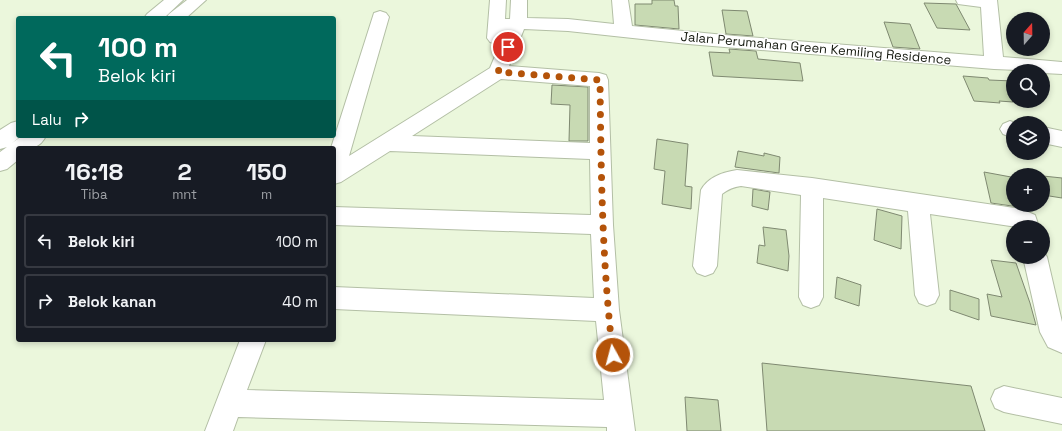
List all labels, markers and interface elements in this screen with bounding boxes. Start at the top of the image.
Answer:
north arrow [1006,12,1050,56]
map controls [1006,12,1050,264]
street label: Jalan Perumahan Green Kemiling Residence [680,28,952,68]
text: 100 m [98,29,178,65]
pin [491,30,525,64]
icon: left [32,32,84,84]
icon: arrive [497,36,519,58]
text: Belok kiri [98,64,176,87]
button: search [1006,64,1050,108]
icon: right [70,108,92,130]
text: Lalu [32,110,62,129]
button: layers [1006,116,1050,160]
text: 16:18 [65,156,123,187]
text: 2 [178,156,192,187]
text: 150 [246,156,287,187]
button: + [1006,168,1050,212]
text: Tiba [81,186,107,203]
text: mnt [172,186,197,203]
text: m [261,186,272,203]
button: − [1006,220,1050,264]
icon: left [34,230,56,252]
text: Belok kiri [68,232,134,251]
text: 100 m [276,232,318,251]
icon: right [34,290,56,312]
text: Belok kanan [68,292,156,311]
text: 40 m [282,292,318,311]
position arrow [592,334,634,376]

